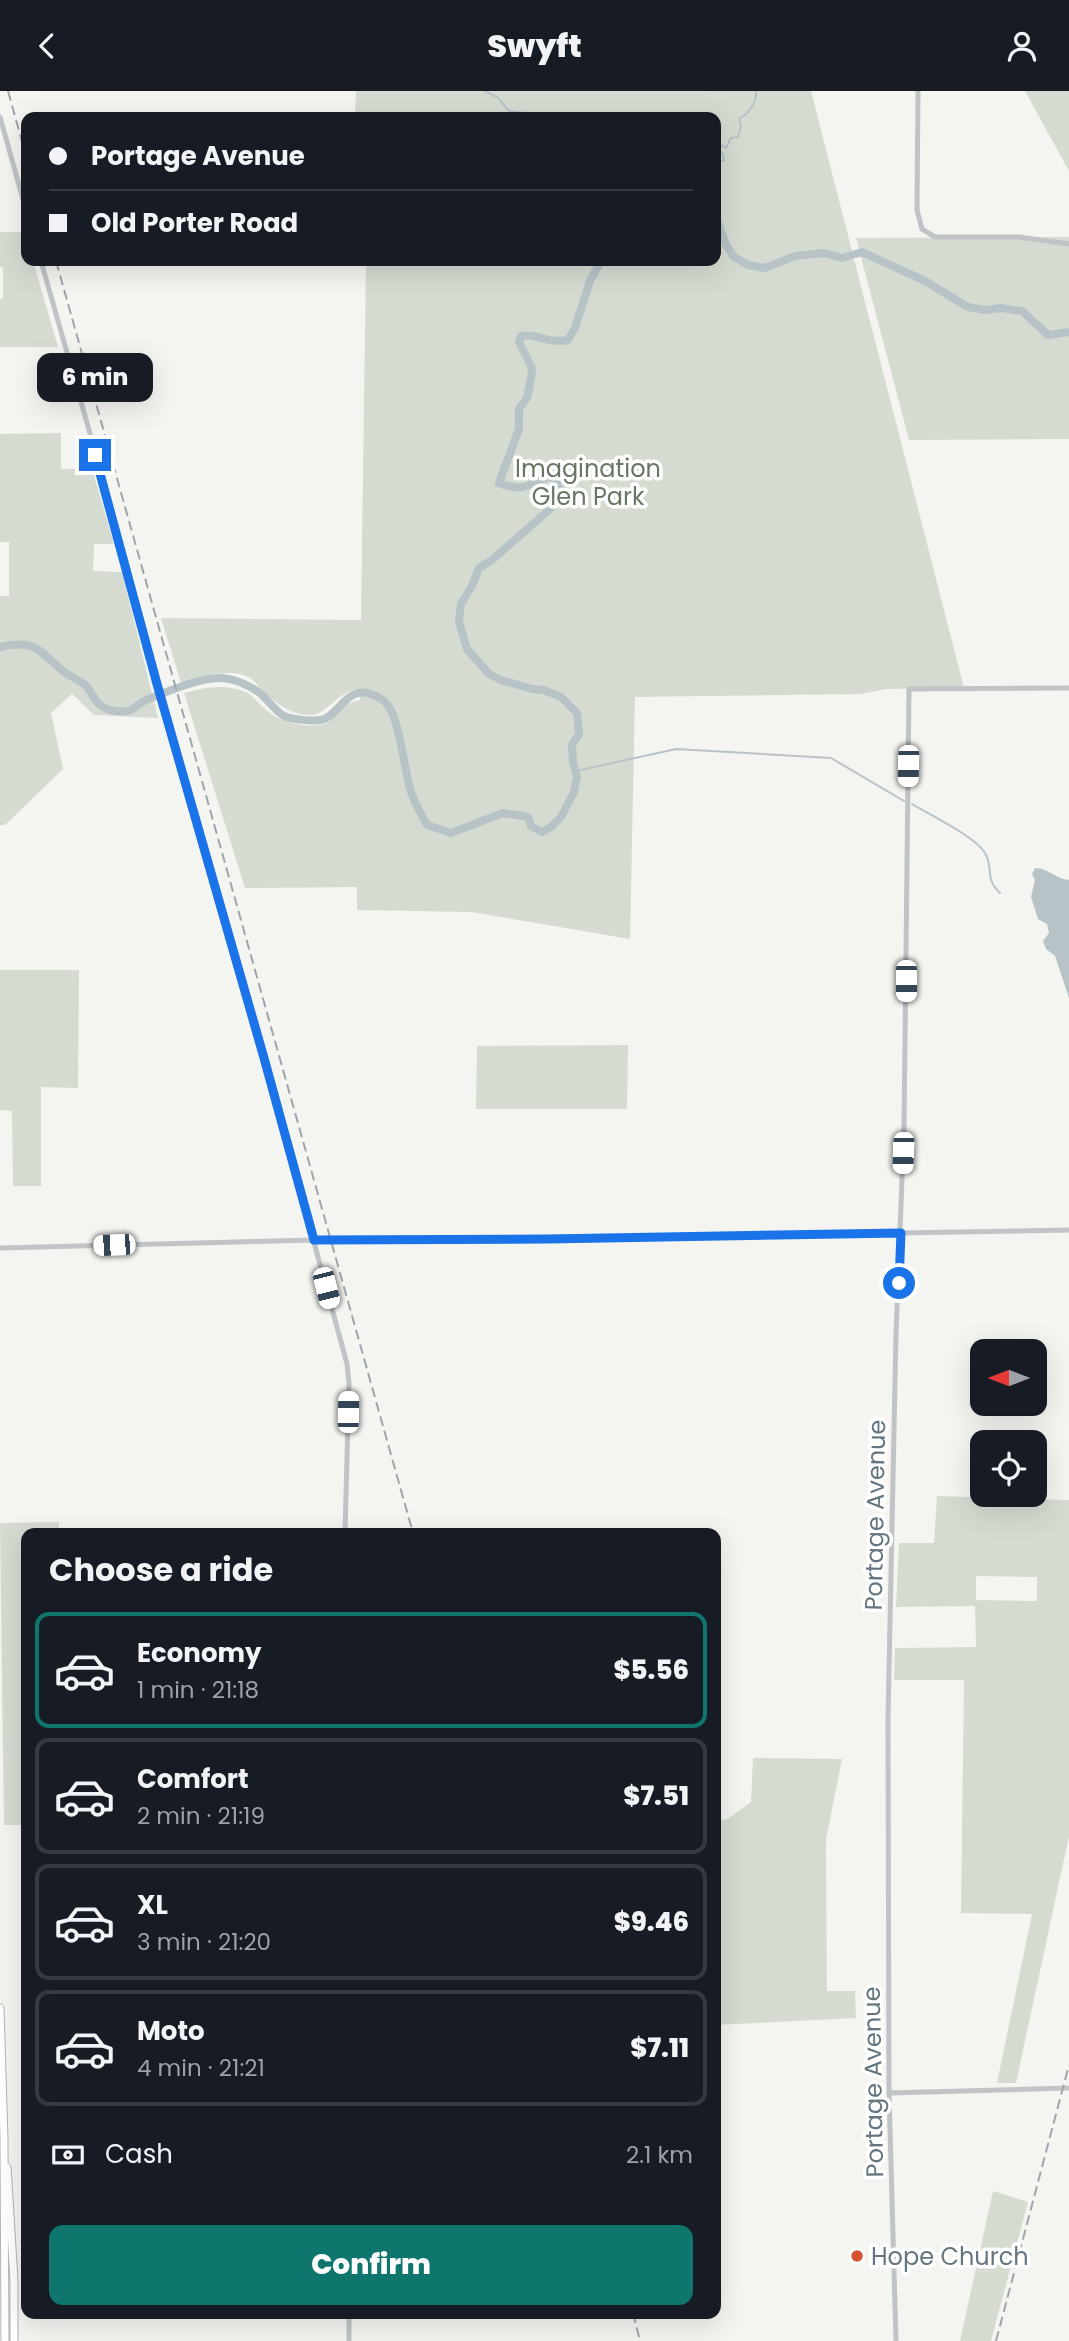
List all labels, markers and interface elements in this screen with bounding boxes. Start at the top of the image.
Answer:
text: Swyft [487,23,582,68]
icon: back [28,27,66,65]
icon: person [1003,27,1041,65]
text: Portage Avenue [91,138,305,174]
text: Old Porter Road [91,205,298,241]
callout: 6 min [37,353,153,403]
text: 6 min [62,361,128,393]
route end [79,439,111,471]
park label: Imagination Glen Park [515,452,661,513]
car [898,745,919,787]
car [896,960,917,1002]
car [892,1132,915,1174]
car [93,1234,136,1256]
car [311,1265,342,1311]
route start [883,1267,915,1299]
north arrow [970,1339,1046,1416]
map controls [970,1339,1047,1507]
car [338,1391,359,1433]
street label: Portage Avenue [857,1419,893,1611]
button: locate [970,1430,1047,1507]
text: Choose a ride [49,1547,273,1592]
text: Economy [137,1635,261,1671]
icon: car [53,1639,116,1702]
text: $5.56 [613,1652,689,1688]
text: 1 min · 21:18 [137,1674,259,1706]
text: Comfort [137,1761,249,1797]
icon: car [53,1765,116,1828]
text: $7.51 [623,1778,689,1814]
text: 2 min · 21:19 [137,1800,265,1832]
text: XL [137,1887,168,1923]
icon: car [53,1891,116,1954]
text: $9.46 [614,1904,689,1940]
text: 3 min · 21:20 [137,1926,271,1958]
street label: Portage Avenue [855,1986,891,2178]
text: Moto [137,2013,205,2049]
icon: car [53,2017,116,2080]
text: $7.11 [630,2030,689,2066]
text: 4 min · 21:21 [137,2052,265,2084]
icon: cash [49,2136,87,2174]
text: Cash [105,2136,173,2172]
text: 2.1 km [626,2139,693,2171]
button: Confirm [49,2225,693,2305]
place label: Hope Church [871,2240,1029,2273]
marker: Hope Church [849,2248,865,2264]

